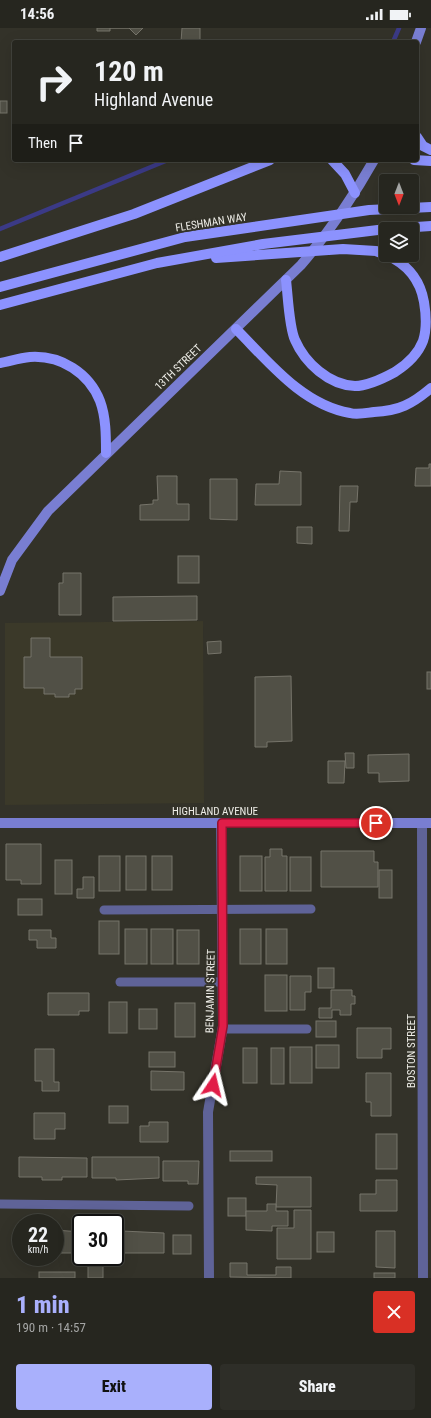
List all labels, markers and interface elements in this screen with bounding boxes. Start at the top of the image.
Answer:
text: 14:56 [20,5,54,23]
text: 120 m [94,55,164,88]
icon: right [28,56,80,108]
text: Highland Avenue [94,89,213,110]
icon: arrive [65,132,87,154]
text: Then [28,134,57,152]
north arrow [379,174,419,214]
map controls [379,174,419,262]
street label: FLESHMAN WAY [174,210,248,235]
button: layers [379,222,419,262]
street label: 13TH STREET [152,342,205,393]
street label: HIGHLAND AVENUE [172,805,259,818]
pin [359,806,393,840]
icon: arrive [365,812,387,834]
street label: BENJAMIN STREET [203,949,218,1033]
street label: BOSTON STREET [405,1014,418,1088]
position arrow [192,1064,234,1106]
speed limit sign: 30 [72,1214,124,1266]
text: 22 [28,1223,48,1247]
text: km/h [28,1244,48,1255]
text: 1 min [16,1291,70,1319]
button: close [373,1291,415,1333]
text: 190 m · 14:57 [16,1320,86,1335]
button: Exit [16,1364,212,1410]
button: Share [220,1364,415,1410]

